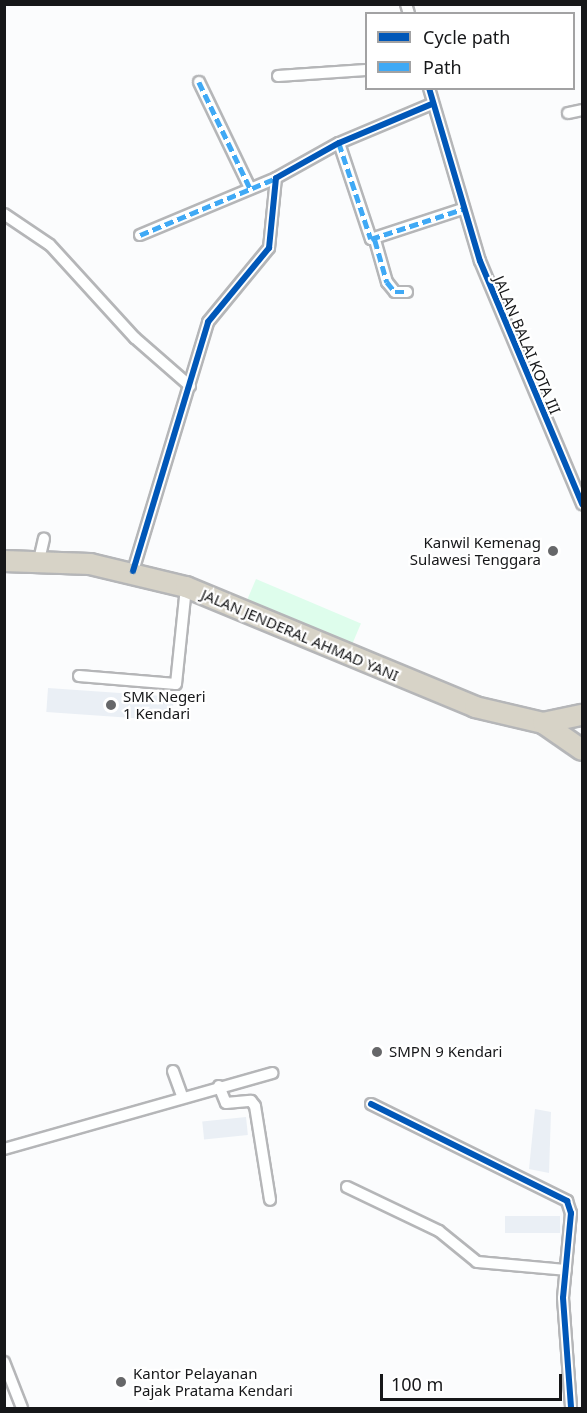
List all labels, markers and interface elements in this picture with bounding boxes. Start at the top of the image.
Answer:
legend [365,12,575,90]
text: Cycle path [423,25,510,49]
text: Path [423,55,462,79]
street label: JALAN BALAI KOTA III [490,273,564,417]
place label: Kanwil Kemenag Sulawesi Tenggara [410,533,541,568]
marker: Kanwil Kemenag Sulawesi Tenggara [546,544,560,558]
street label: JALAN JENDERAL AHMAD YANI [199,585,401,685]
place label: SMK Negeri 1 Kendari [123,687,206,722]
marker: SMK Negeri 1 Kendari [104,698,118,712]
place label: SMPN 9 Kendari [389,1043,502,1061]
marker: SMPN 9 Kendari [370,1045,384,1059]
scale bar [383,1362,564,1400]
place label: Kantor Pelayanan Pajak Pratama Kendari [133,1364,293,1399]
text: 100 m [391,1372,443,1396]
marker: Kantor Pelayanan Pajak Pratama Kendari [114,1375,128,1389]

